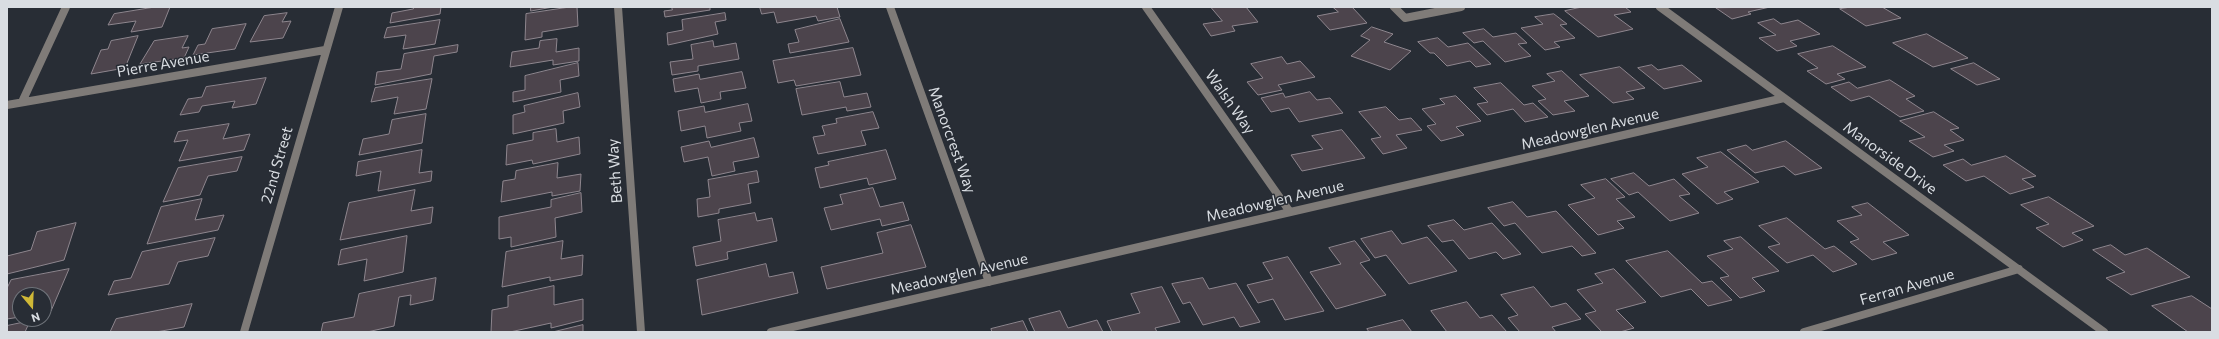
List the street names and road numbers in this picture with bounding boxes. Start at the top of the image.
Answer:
street label: Pierre Avenue [115,47,211,81]
street label: Walsh Way [1201,66,1259,138]
street label: Manorcrest Way [924,84,980,196]
street label: Meadowglen Avenue [1519,104,1661,154]
street label: Manorside Drive [1840,118,1940,198]
street label: 22nd Street [257,124,297,206]
street label: Beth Way [604,138,626,204]
street label: Meadowglen Avenue [1204,176,1346,226]
street label: Meadowglen Avenue [888,249,1030,299]
street label: Ferran Avenue [1858,265,1956,309]

